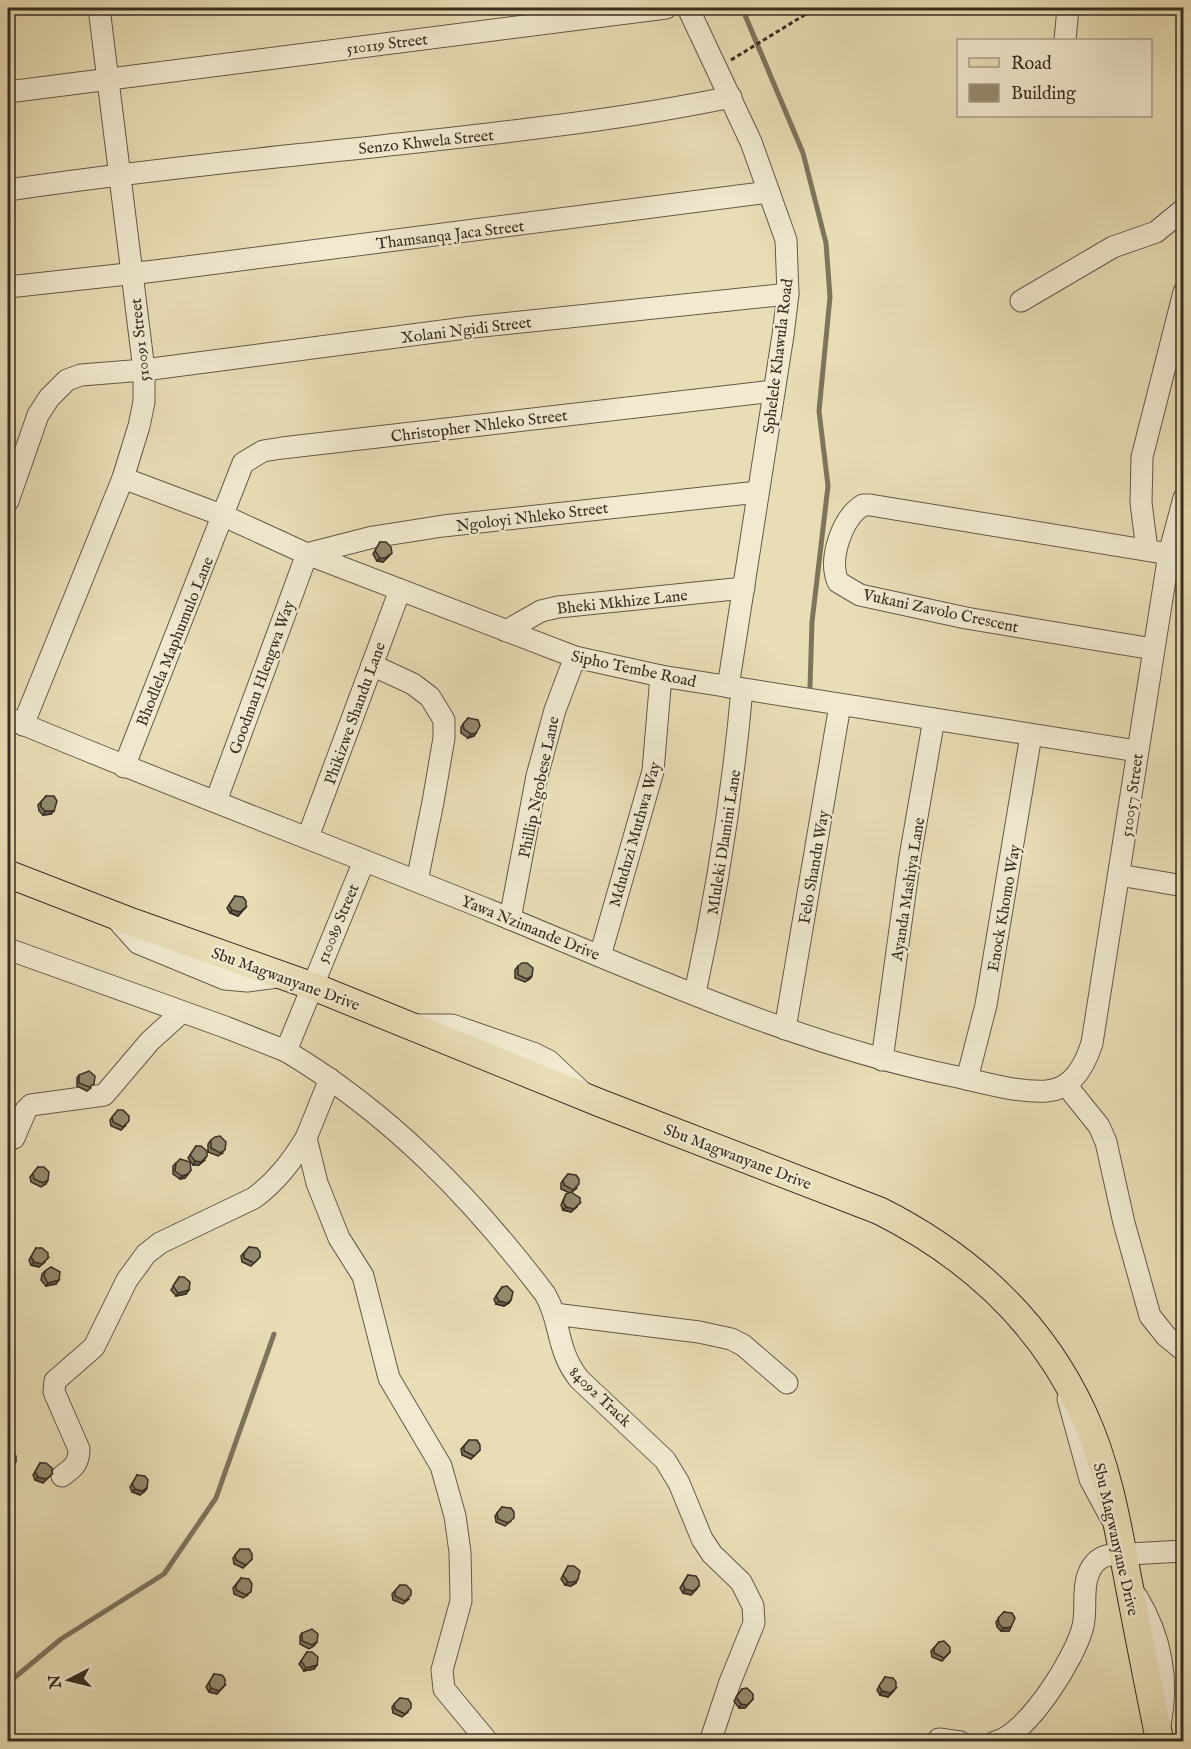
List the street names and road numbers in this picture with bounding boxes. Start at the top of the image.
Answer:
street label: 510119 Street [346,30,429,60]
street label: Senzo Khwela Street [358,126,495,160]
street label: Thamsanqa Jaca Street [375,217,526,255]
street label: Sphelele Khawula Road [760,277,798,435]
street label: 510091 Street [127,297,155,382]
street label: Xolani Ngidi Street [400,313,533,349]
street label: Christopher Nhleko Street [390,406,569,448]
street label: Ngoloyi Nhleko Street [455,499,610,537]
street label: Bhodlela Maphumulo Lane [133,554,219,729]
street label: Vukani Zavolo Crescent [860,585,1021,638]
street label: Bheki Mkhize Lane [556,586,689,620]
street label: Goodman Hlengwa Way [226,598,300,757]
street label: Phikizwe Shandu Lane [321,640,391,788]
street label: Sipho Tembe Road [569,647,698,693]
street label: Phillip Ngobese Lane [515,715,565,860]
street label: 510057 Street [1117,752,1149,838]
street label: Mduduzi Muthwa Way [606,759,666,910]
street label: Mluleki Dlamini Lane [704,768,746,916]
street label: Felo Shandu Way [795,809,835,926]
street label: Ayanda Mashiya Lane [888,816,930,964]
street label: Enock Khomo Way [984,843,1026,974]
street label: 510089 Street [313,881,365,966]
street label: Yawa Nzimande Drive [458,892,602,966]
street label: Sbu Magwanyane Drive [208,944,362,1016]
street label: Sbu Magwanyane Drive [661,1121,814,1195]
street label: 84092 Track [564,1363,635,1432]
street label: Sbu Magwanyane Drive [1088,1461,1142,1618]

